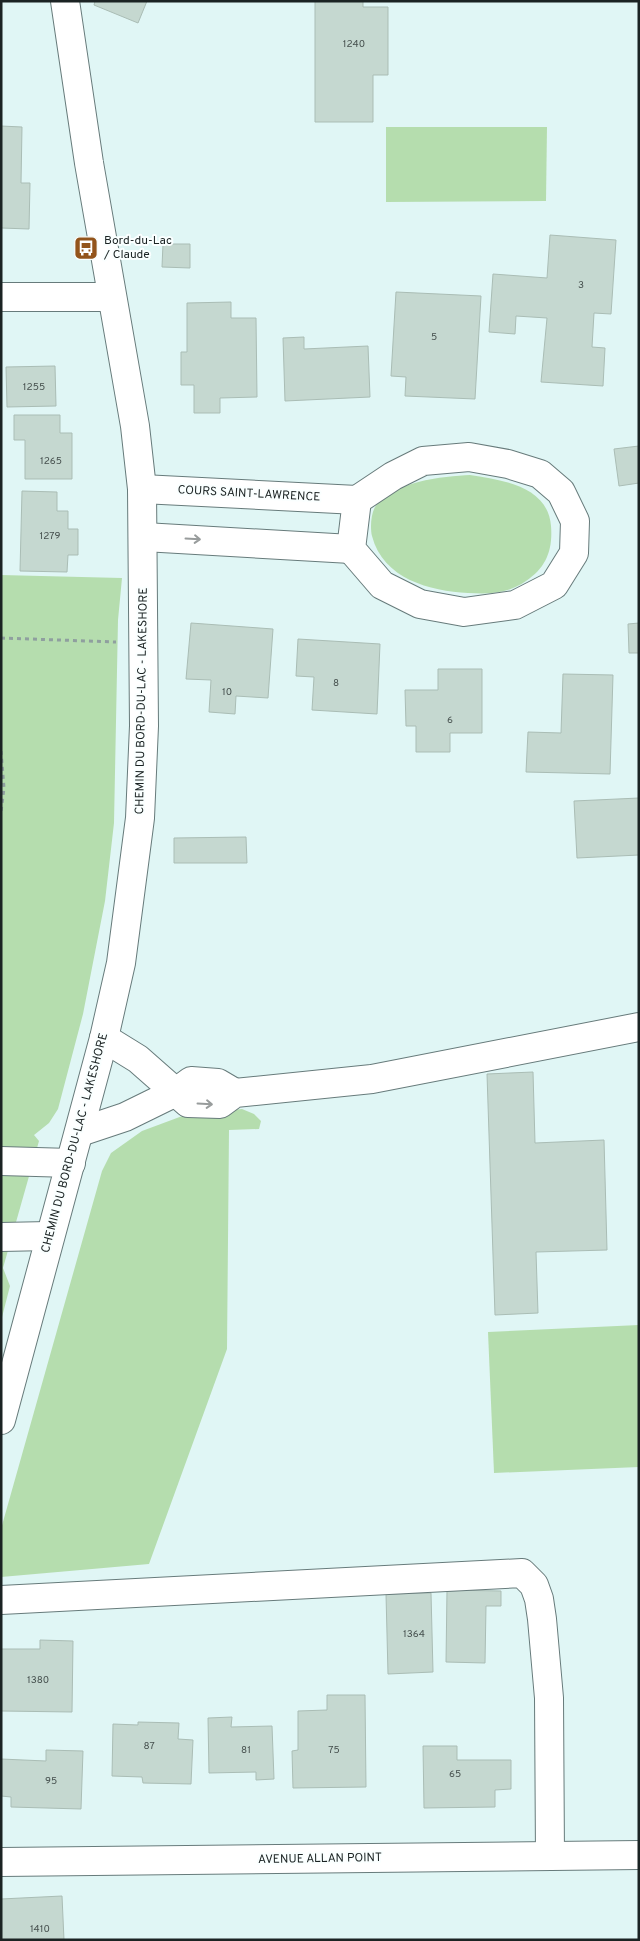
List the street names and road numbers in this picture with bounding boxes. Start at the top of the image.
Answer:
street label: COURS SAINT-LAWRENCE [177,482,321,506]
street label: CHEMIN DU BORD-DU-LAC - LAKESHORE [132,587,152,815]
street label: CHEMIN DU BORD-DU-LAC - LAKESHORE [38,1031,112,1255]
street label: AVENUE ALLAN POINT [258,1850,382,1868]

